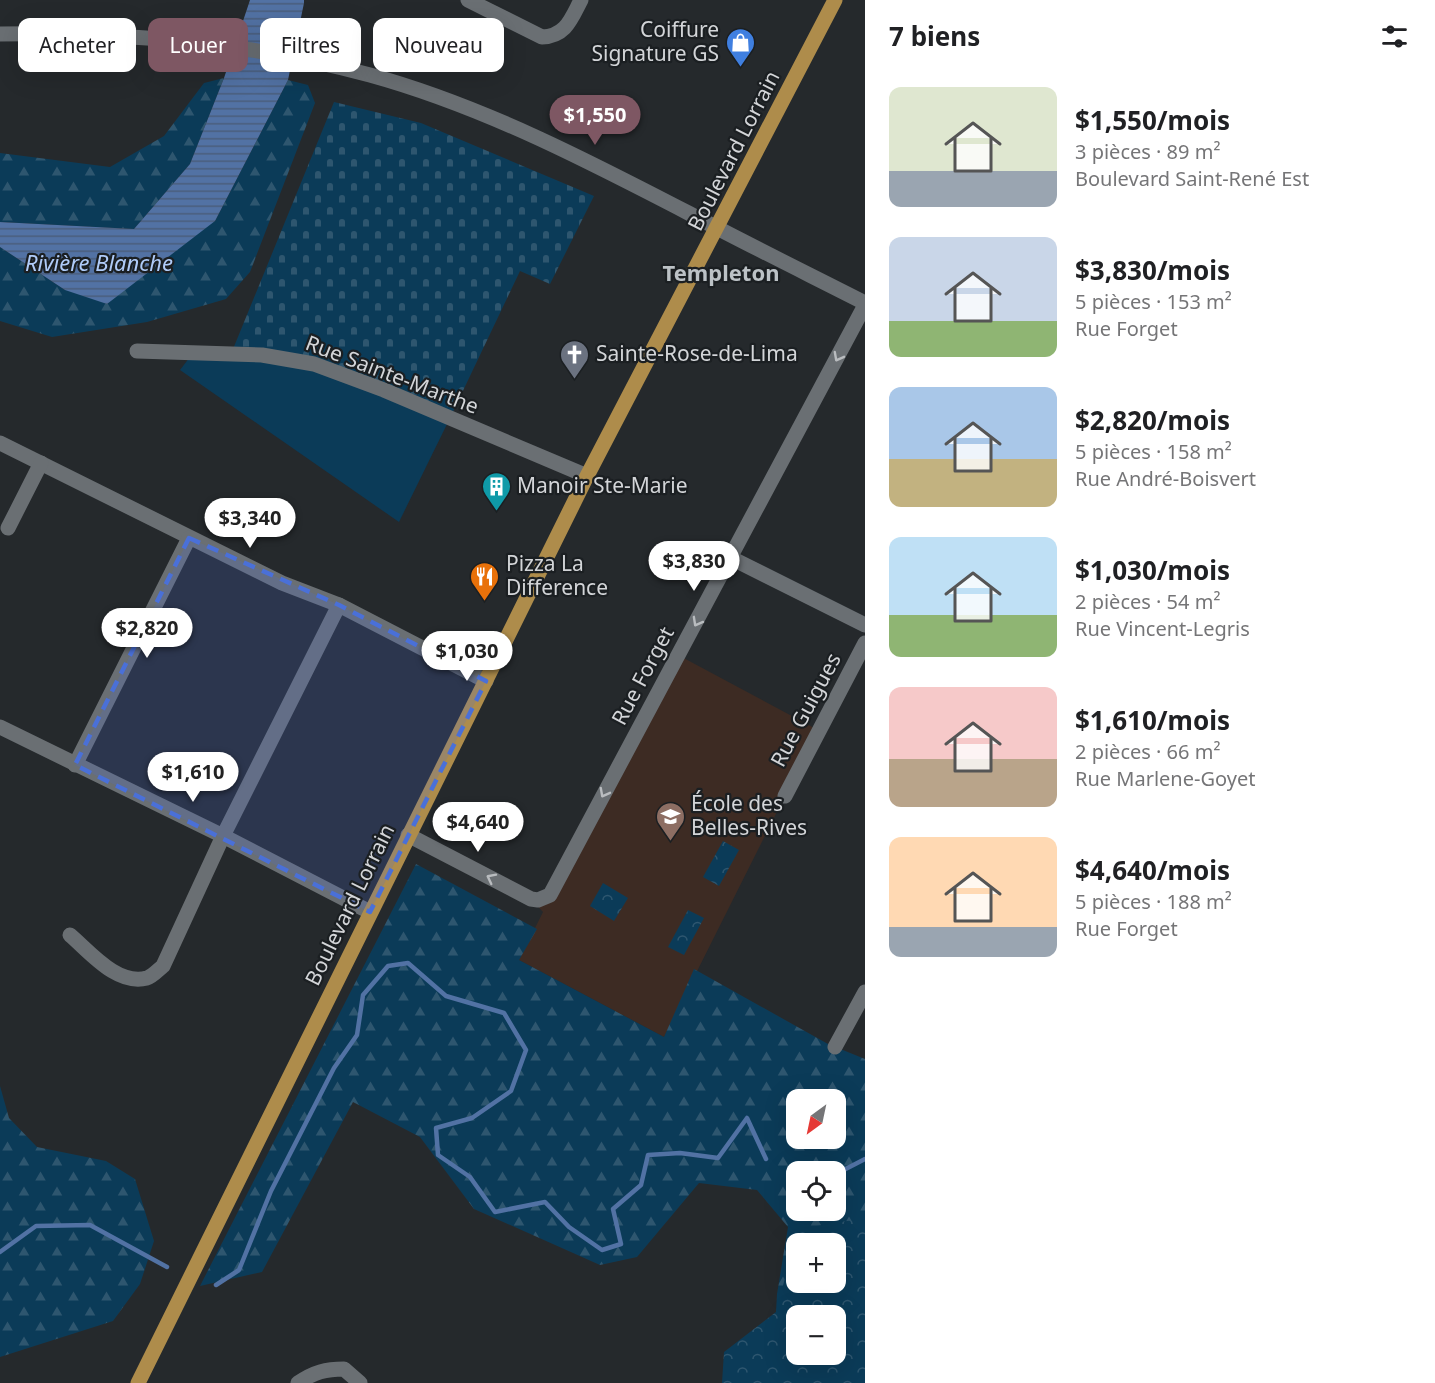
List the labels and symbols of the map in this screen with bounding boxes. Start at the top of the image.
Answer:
place label: Coiffure Signature GS [591,15,719,67]
shop icon: Coiffure Signature GS [724,26,756,68]
street label: Boulevard Lorrain [681,66,786,235]
pin: $1,550 [546,95,644,146]
water label: Rivière Blanche [25,247,173,277]
district label: Templeton [663,257,779,287]
street label: Rue Sainte-Marthe [302,328,483,420]
church icon: Sainte-Rose-de-Lima [559,338,591,380]
place label: Sainte-Rose-de-Lima [596,339,798,367]
one-way arrow [834,350,845,361]
building icon: Manoir Ste-Marie [480,470,512,512]
place label: Manoir Ste-Marie [517,471,688,499]
pin: $3,340 [201,498,299,549]
pin: $3,830 [645,541,743,592]
place label: Pizza La Difference [506,549,608,601]
restaurant icon: Pizza La Difference [469,560,501,602]
pin: $2,820 [98,608,196,659]
one-way arrow [693,615,704,626]
street label: Rue Forget [604,621,680,730]
pin: $1,030 [418,631,516,682]
street label: Rue Guigues [763,648,847,771]
pin: $1,610 [144,752,242,803]
one-way arrow [600,787,611,798]
place label: École des Belles-Rives [691,789,807,841]
school or university icon: École des Belles-Rives [654,800,686,842]
pin: $4,640 [429,802,527,853]
street label: Boulevard Lorrain [298,819,400,990]
one-way arrow [487,874,498,885]
north arrow [786,1089,846,1149]

